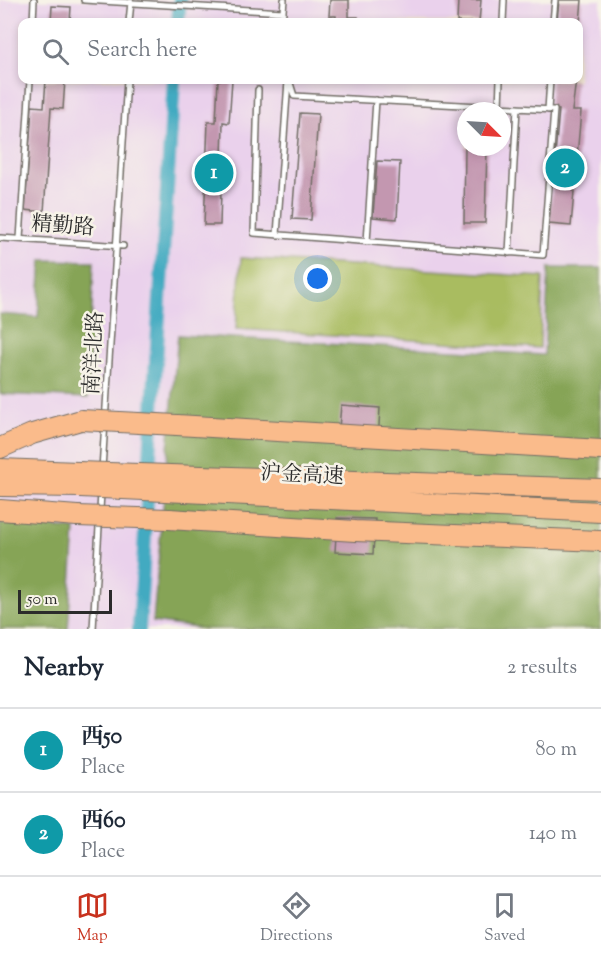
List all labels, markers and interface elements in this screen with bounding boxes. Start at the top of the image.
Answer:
search box [18,18,583,84]
icon: search [39,35,72,68]
text: Search here [87,35,197,67]
north arrow [457,102,511,156]
pin: 2 [546,146,584,190]
pin: 1 [194,150,234,195]
street label: 精勤路 [30,210,95,244]
your location [303,264,332,293]
street label: 南洋北路 [78,310,112,396]
street label: 沪金高速 [259,459,345,493]
scale bar [18,587,112,614]
text: 50 m [27,589,58,612]
text: Nearby [24,650,104,687]
text: 2 results [507,654,577,683]
text: 西50 [81,722,122,754]
text: 1 [40,736,47,765]
text: 80 m [536,736,577,765]
text: Place [81,754,125,783]
text: 西60 [81,806,126,838]
text: 2 [39,820,48,849]
text: 140 m [529,820,577,849]
text: Place [81,838,125,867]
tab: Map [76,889,109,948]
tab: Directions [260,889,333,948]
tab: Saved [484,889,525,948]

